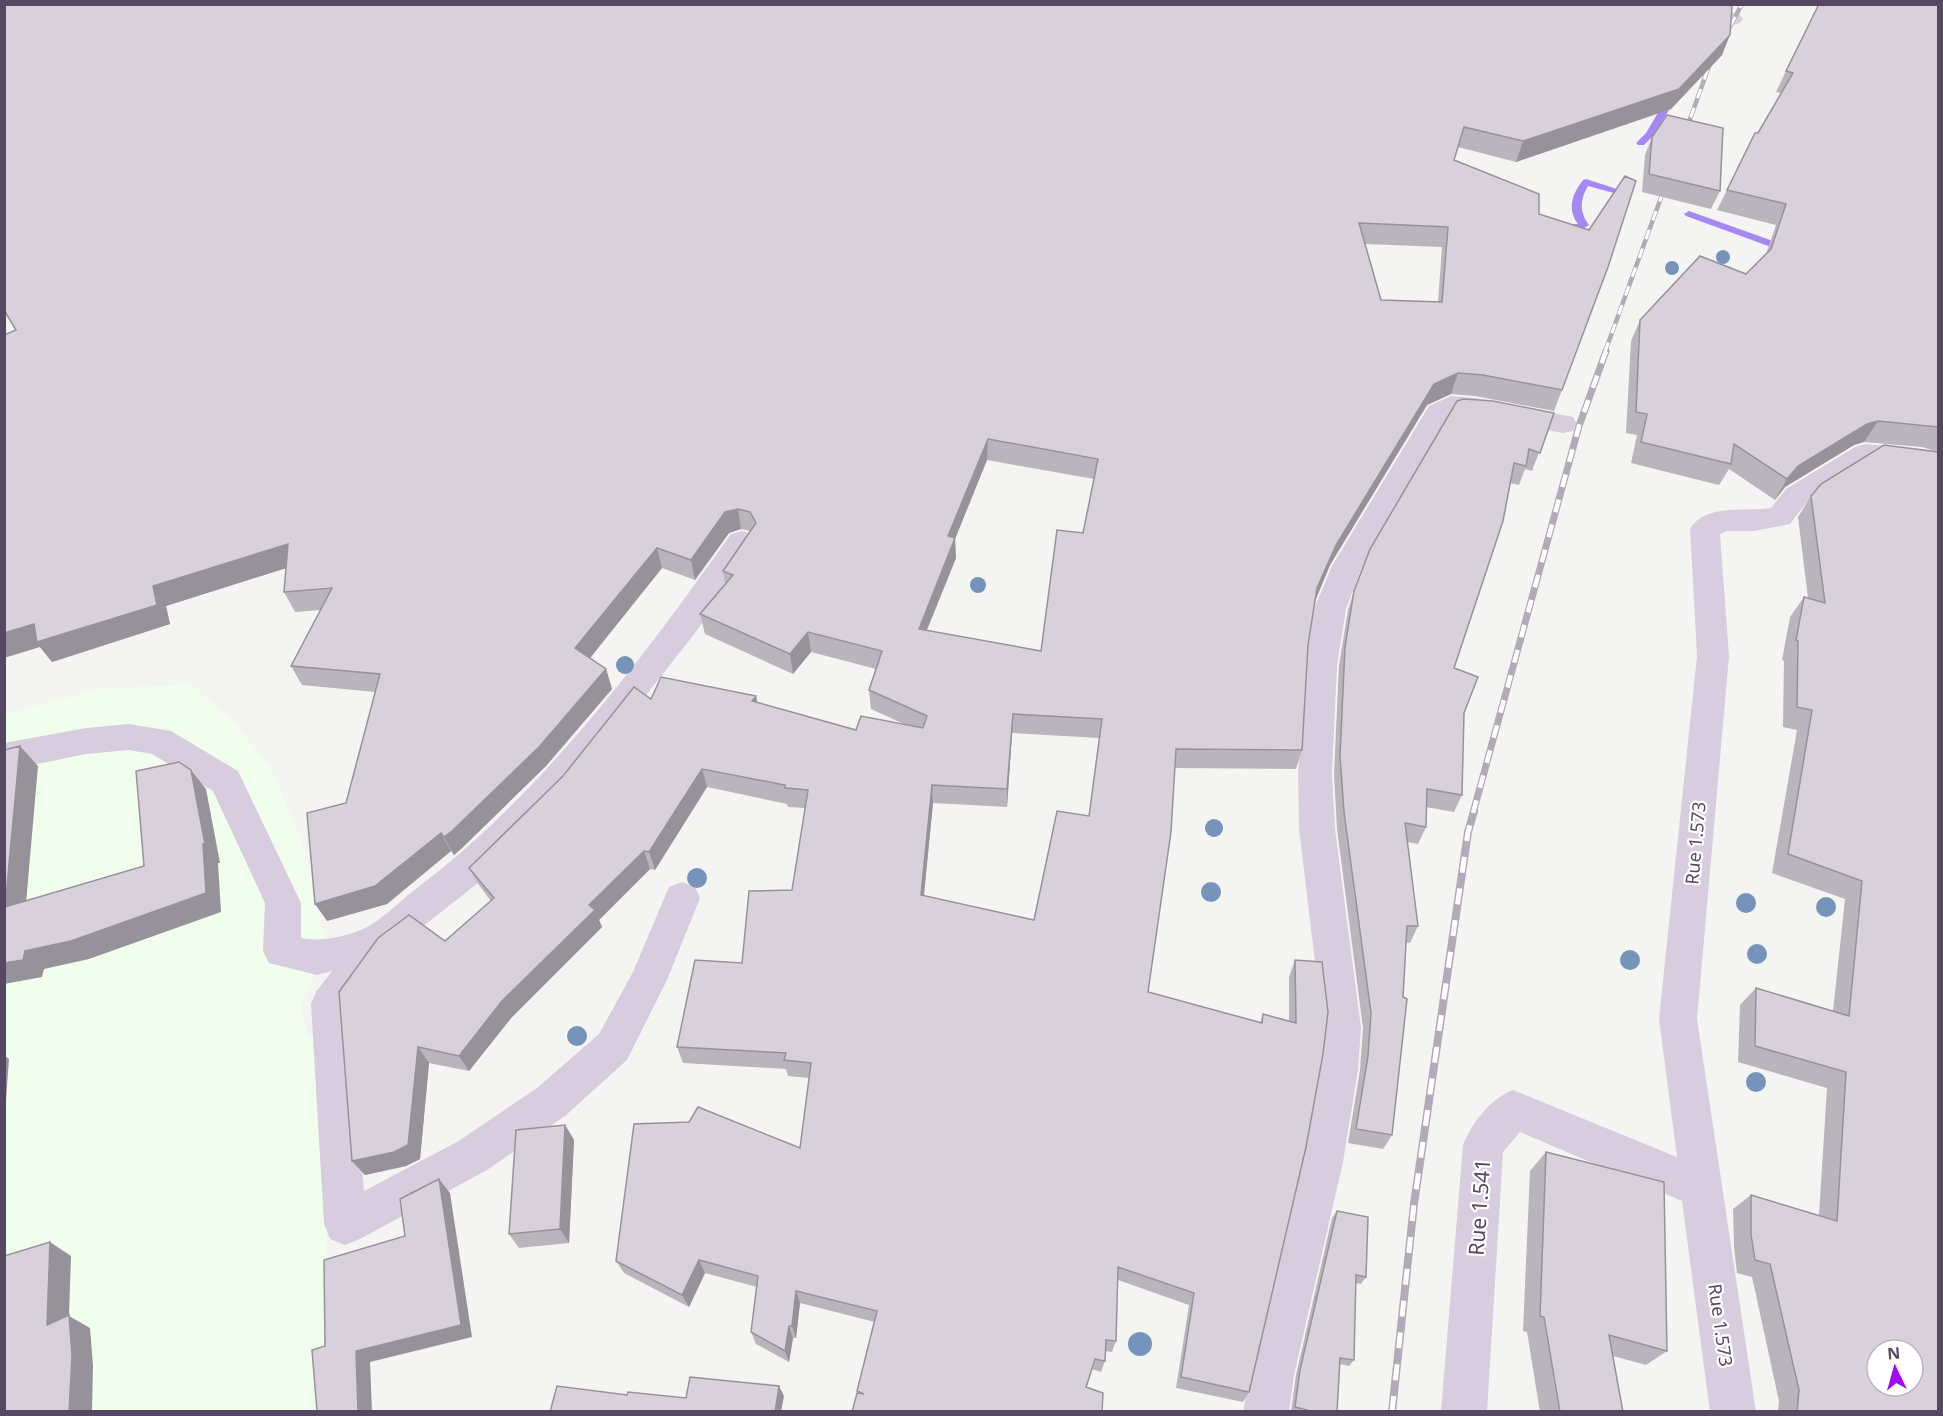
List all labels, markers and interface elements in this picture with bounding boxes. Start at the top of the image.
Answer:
street label: Rue 1.573 [1679,801,1711,885]
street label: Rue 1.541 [1462,1158,1496,1256]
street label: Rue 1.573 [1703,1282,1739,1368]
north arrow [1865,1338,1925,1398]
text: N [1886,1342,1901,1365]

